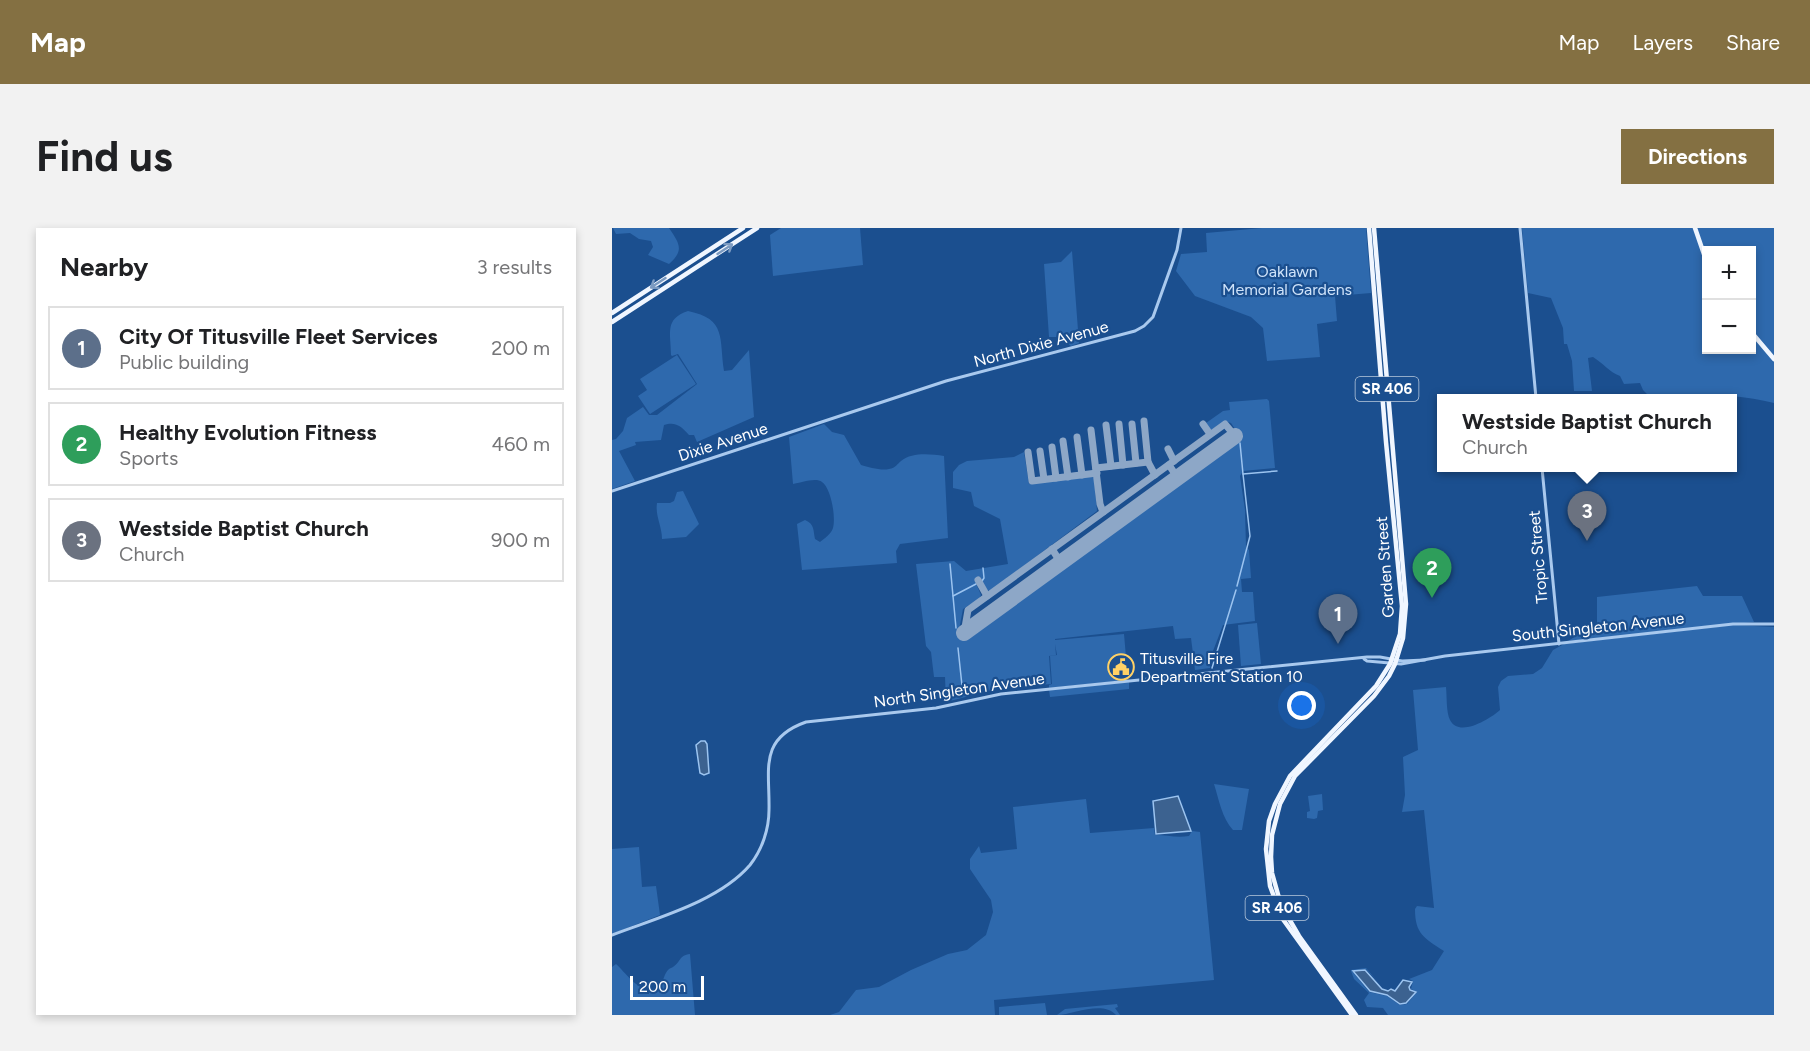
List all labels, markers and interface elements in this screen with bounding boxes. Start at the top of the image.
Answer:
text: Map [30,25,86,59]
text: Map [1559,30,1599,55]
text: Layers [1632,30,1693,55]
text: Share [1726,30,1780,55]
button: Directions [1621,129,1774,184]
text: Find us [36,131,173,182]
one-way arrow [716,242,733,254]
map controls [1702,246,1756,354]
button: + [1702,246,1756,300]
text: Nearby [60,251,148,283]
text: 3 results [477,255,552,279]
park label: Oaklawn Memorial Gardens [1222,262,1352,299]
one-way arrow [650,278,667,290]
button: − [1702,300,1756,354]
street label: North Dixie Avenue [971,317,1111,371]
text: City Of Titusville Fleet Services [119,323,438,350]
text: 1 [77,336,86,360]
text: 200 m [491,336,550,360]
text: Public building [119,350,249,374]
road number: SR 406 [1356,377,1418,401]
popup [1437,394,1737,472]
text: Westside Baptist Church [1462,408,1712,435]
text: Healthy Evolution Fitness [119,419,376,446]
street label: Dixie Avenue [676,419,770,465]
text: 2 [76,432,87,456]
text: 460 m [491,432,550,456]
text: Church [1462,435,1528,459]
text: Sports [119,446,178,470]
pin: 3 [1568,492,1606,541]
street label: Tropic Street [1524,510,1552,604]
text: Westside Baptist Church [119,515,369,542]
street label: Garden Street [1372,516,1398,618]
text: 3 [76,528,87,552]
text: 900 m [491,528,550,552]
text: Church [119,542,184,566]
pin: 2 [1412,548,1452,598]
pin: 1 [1318,594,1358,644]
street label: South Singleton Avenue [1511,608,1685,646]
place label: Titusville Fire Department Station 10 [1140,649,1303,686]
public building icon: Titusville Fire Department Station 10 [1106,652,1136,682]
street label: North Singleton Avenue [872,669,1046,711]
your location [1287,691,1316,720]
road number: SR 406 [1246,896,1308,920]
scale bar [630,973,704,1000]
text: 200 m [639,977,686,996]

